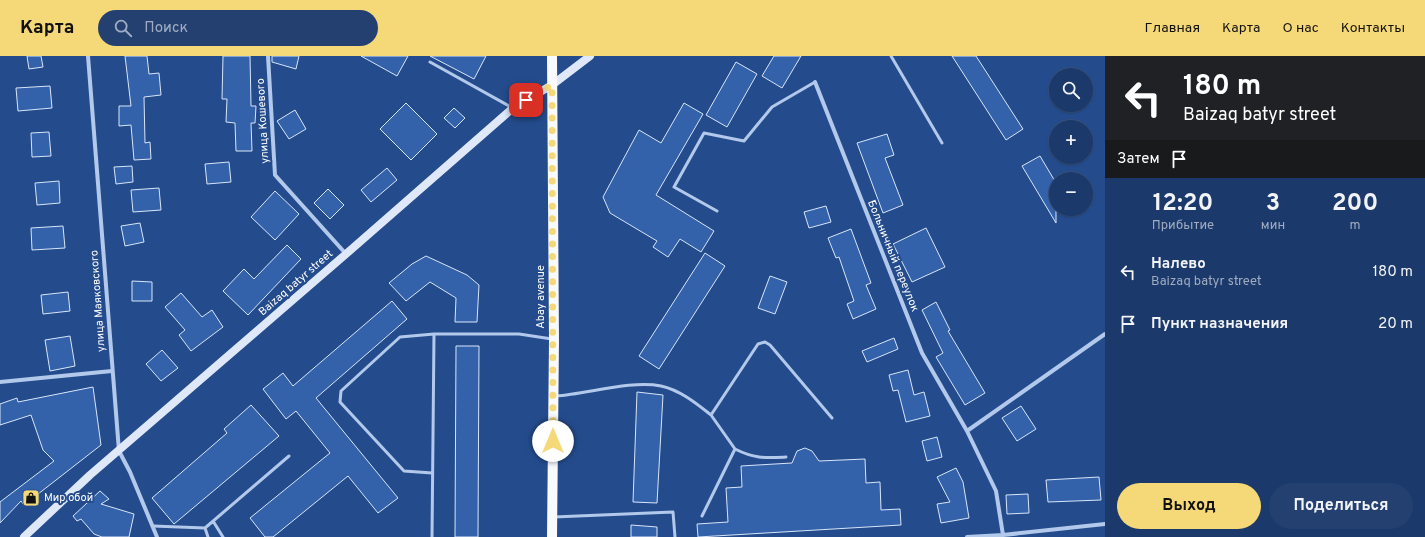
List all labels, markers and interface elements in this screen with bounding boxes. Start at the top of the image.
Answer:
search box [98,10,378,46]
text: Карта [20,16,74,40]
icon: search [112,17,134,39]
text: Поиск [144,19,188,38]
text: Главная [1145,20,1200,37]
text: Карта [1222,20,1260,37]
text: О нас [1282,20,1319,37]
text: Контакты [1341,20,1405,37]
map controls [1049,68,1093,216]
button: search [1049,68,1093,112]
text: 180 m [1183,69,1261,105]
icon: left [1117,72,1169,124]
street label: улица Кошевого [254,78,272,164]
pin [509,83,543,117]
icon: arrive [515,89,537,111]
text: Baizaq batyr street [1183,104,1336,127]
button: + [1049,120,1093,164]
icon: arrive [1168,148,1190,170]
text: Затем [1117,150,1160,169]
button: − [1049,172,1093,216]
text: 12:20 [1153,189,1213,219]
text: 3 [1266,189,1280,219]
text: 200 [1332,189,1378,219]
street label: Больничный переулок [864,198,922,314]
text: Прибытие [1152,218,1214,234]
text: мин [1261,218,1285,234]
text: m [1350,218,1361,234]
street label: Baizaq batyr street [256,247,336,319]
street label: улица Маяковского [87,250,109,352]
text: Налево [1151,255,1206,274]
icon: left [1117,261,1139,283]
text: 180 m [1373,263,1413,282]
street label: Abay avenue [534,265,548,329]
text: Baizaq batyr street [1151,274,1262,290]
icon: arrive [1117,313,1139,335]
text: Пункт назначения [1151,315,1288,334]
text: 20 m [1378,315,1413,334]
position arrow [532,420,574,462]
button: Выход [1117,483,1261,529]
button: Поделиться [1269,483,1413,529]
shop icon: Мир обой [21,488,41,508]
place label: Мир обой [44,491,93,505]

